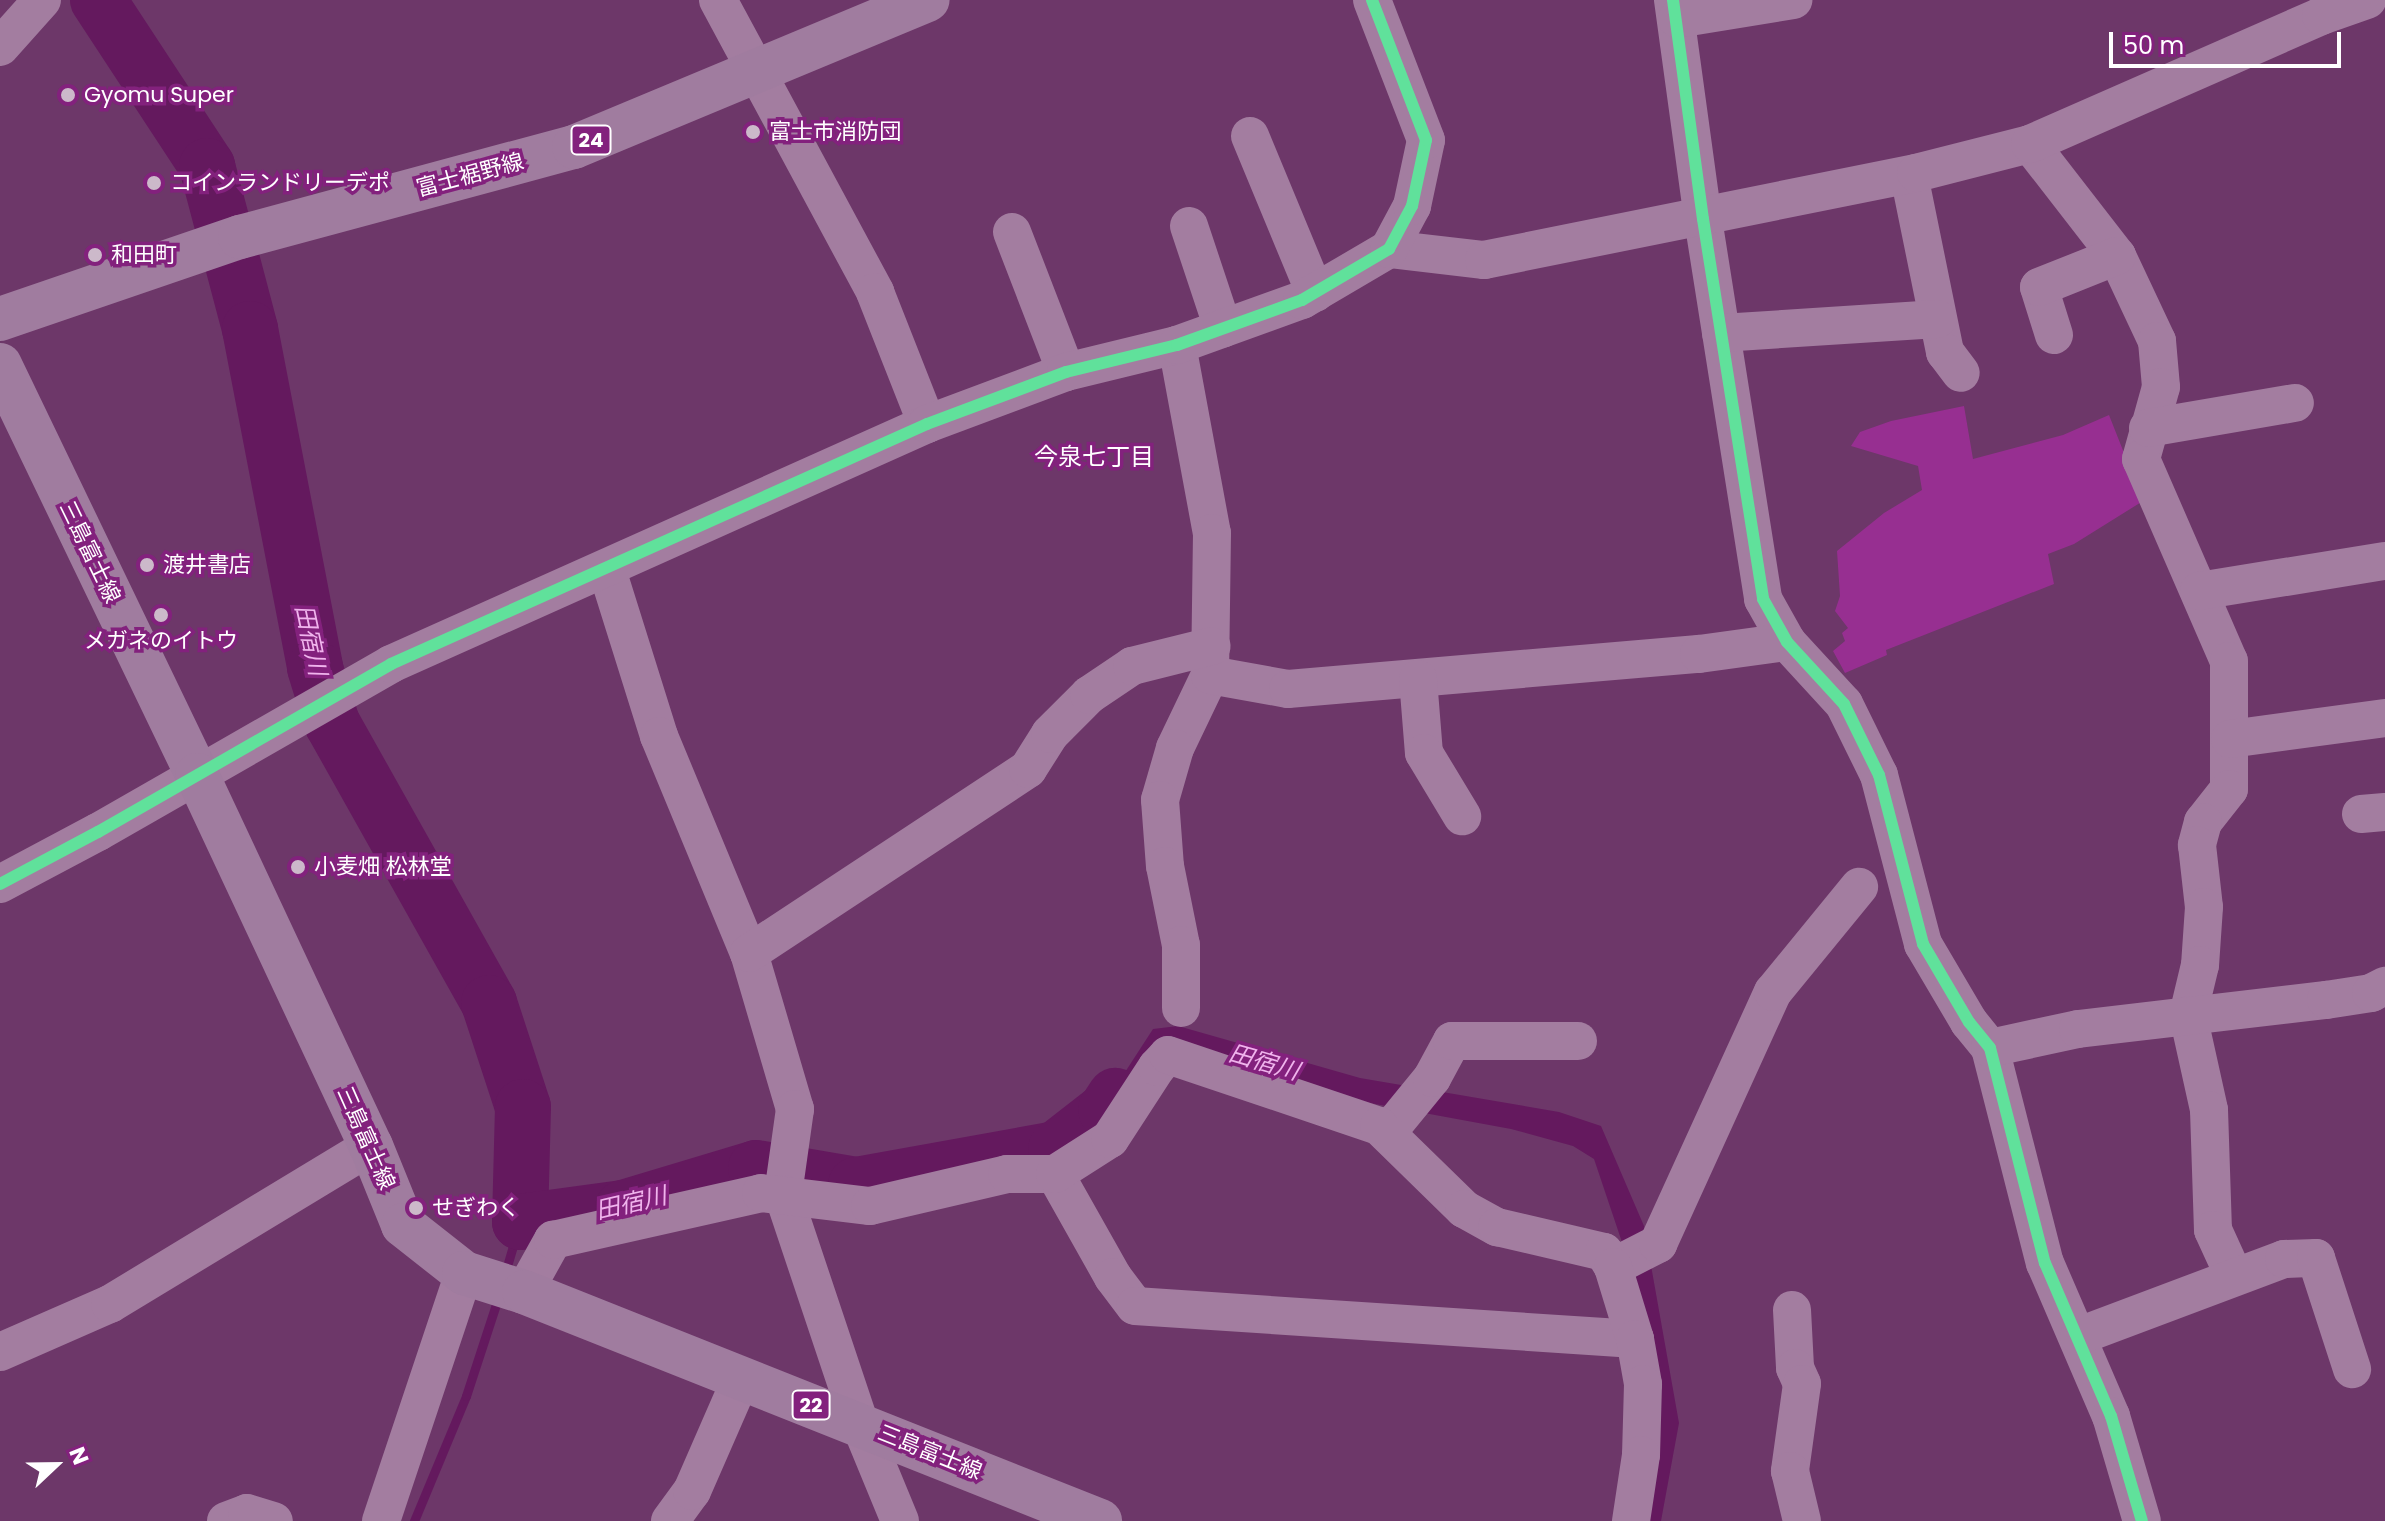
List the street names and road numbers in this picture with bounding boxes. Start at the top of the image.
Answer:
road number: 24 [569,124,613,156]
street label: 富士裾野線 [413,148,527,202]
street label: 三島富士線 [54,497,126,607]
street label: 三島富士線 [332,1082,400,1194]
road number: 22 [791,1389,831,1421]
street label: 三島富士線 [874,1419,986,1485]

